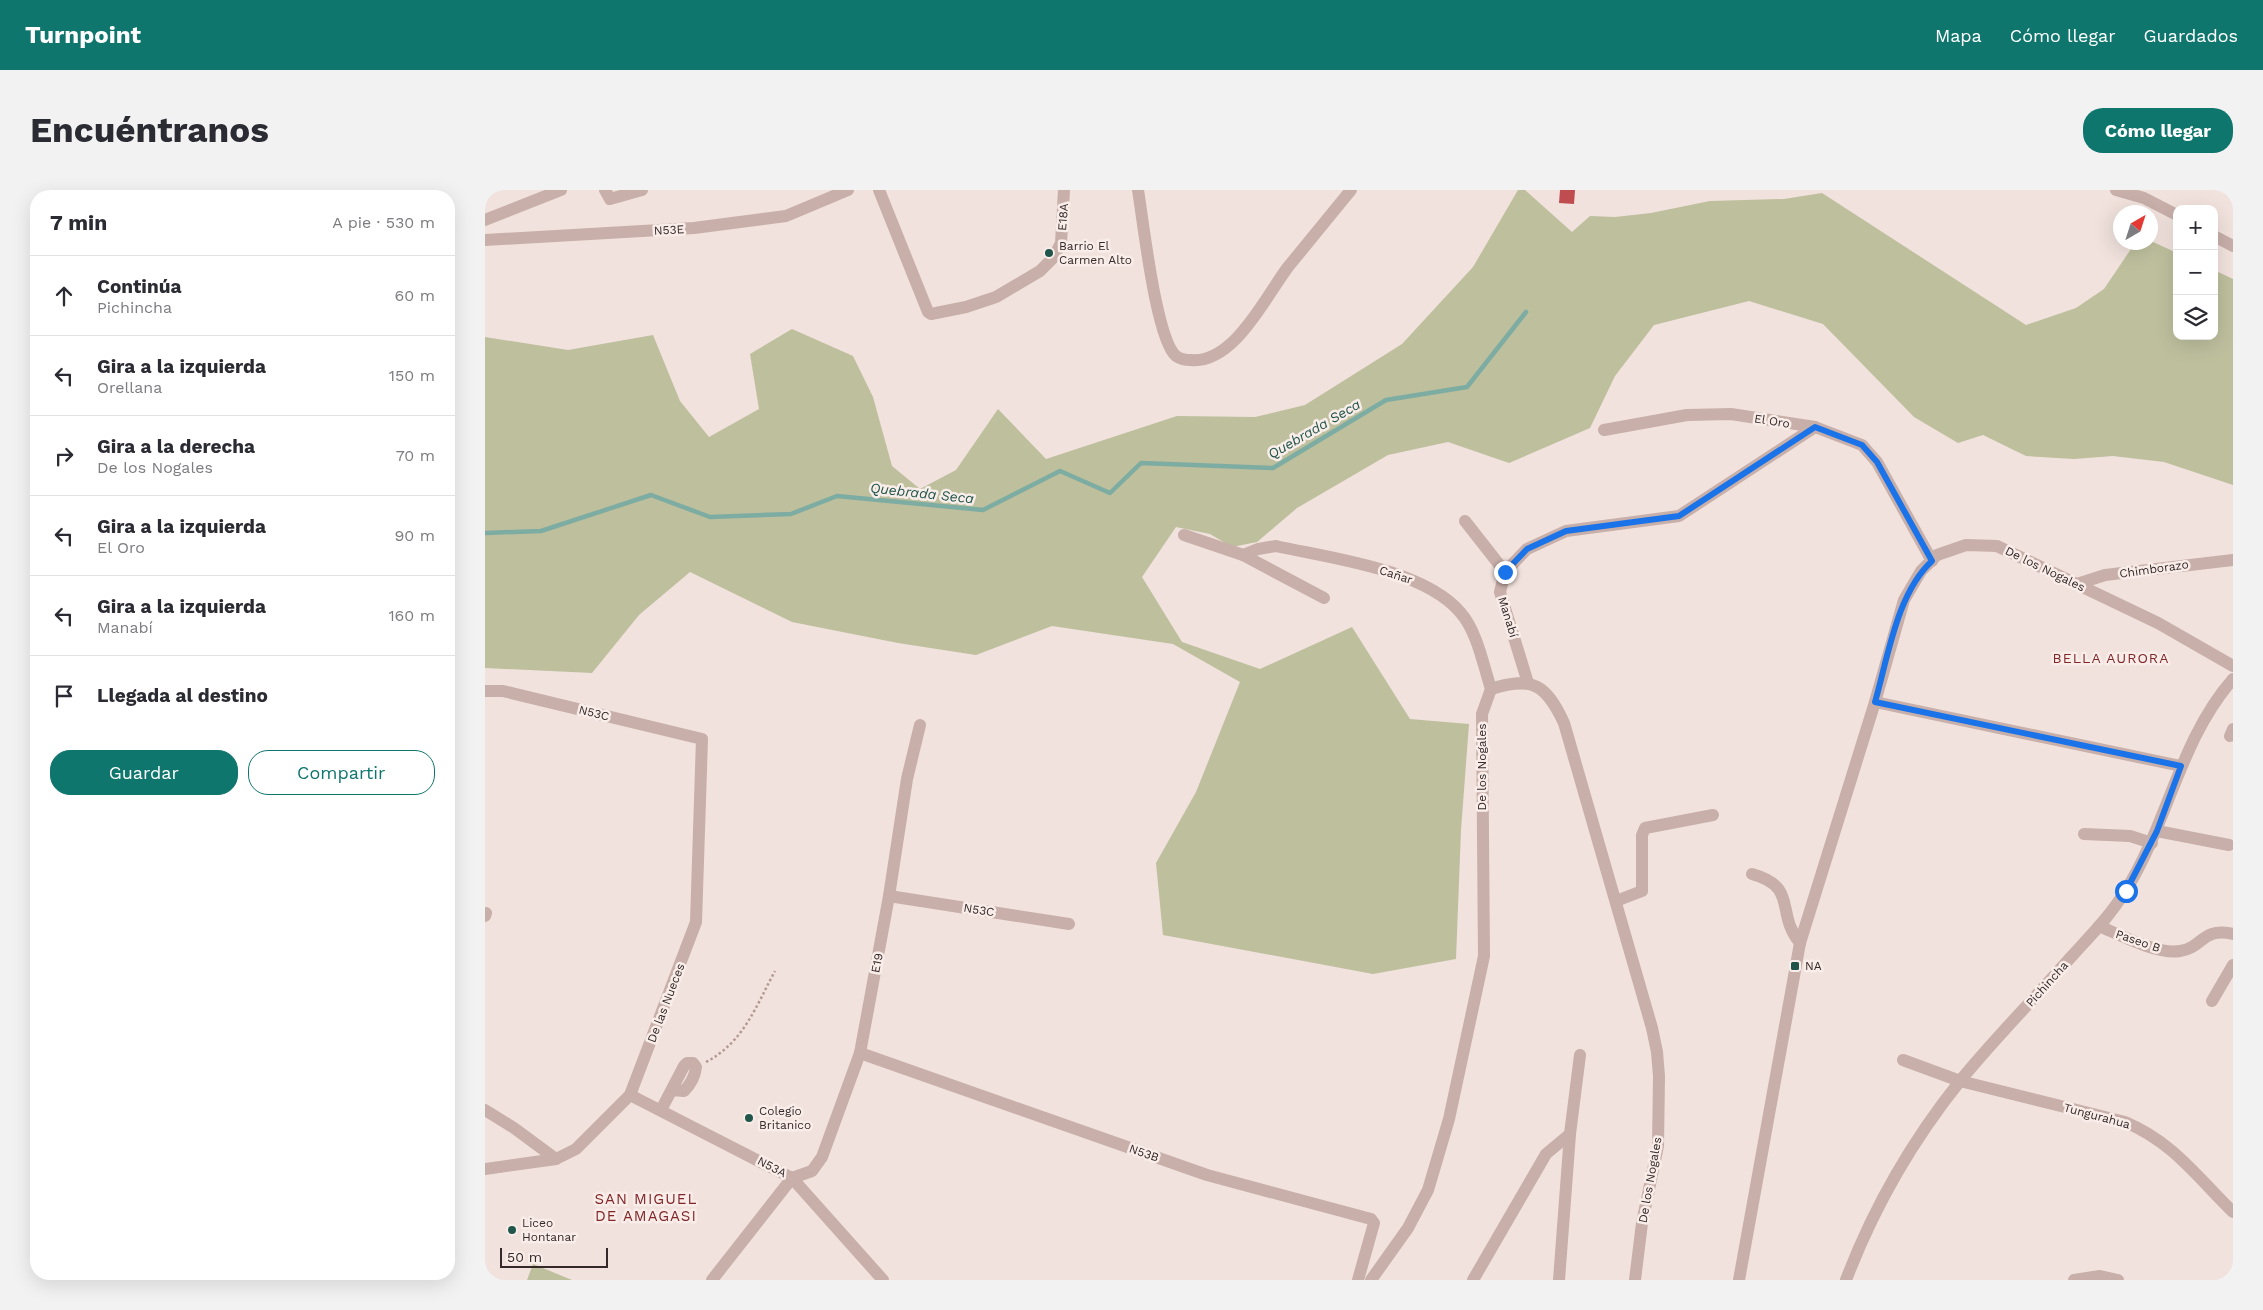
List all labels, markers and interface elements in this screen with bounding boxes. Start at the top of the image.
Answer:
text: Turnpoint [25,21,141,49]
text: Mapa [1935,25,1982,46]
text: Cómo llegar [2010,25,2116,46]
text: Guardados [2144,25,2238,46]
button: Cómo llegar [2083,108,2233,153]
text: Encuéntranos [30,109,269,151]
street label: E18A [1055,203,1071,231]
north arrow [2113,205,2158,250]
map controls [2173,205,2218,340]
button: + [2173,205,2218,250]
text: 7 min [50,210,107,235]
text: A pie · 530 m [332,213,435,232]
street label: N53E [653,222,685,238]
place label: Barrio El Carmen Alto [1059,239,1132,267]
marker: Barrio El Carmen Alto [1043,247,1055,259]
button: − [2173,250,2218,295]
text: Continúa [97,275,181,298]
icon: ahead [50,282,78,310]
text: 60 m [395,286,435,305]
button: layers [2173,295,2218,340]
text: Pichincha [97,298,172,317]
text: Gira a la izquierda [97,355,266,378]
icon: left [50,362,78,390]
text: 150 m [389,366,435,385]
text: Orellana [97,378,162,397]
water label: Quebrada Seca [1265,396,1363,462]
street label: El Oro [1753,411,1791,431]
text: Gira a la derecha [97,435,255,458]
icon: right [50,442,78,470]
text: 70 m [396,446,435,465]
text: De los Nogales [97,458,213,477]
water label: Quebrada Seca [869,480,975,506]
text: Gira a la izquierda [97,515,266,538]
icon: left [50,522,78,550]
text: 90 m [394,526,435,545]
text: El Oro [97,538,145,557]
street label: De los Nogales [2003,544,2087,594]
street label: Chimborazo [2118,557,2190,581]
route end [1494,561,1517,584]
street label: Cañar [1378,563,1414,587]
text: Gira a la izquierda [97,595,266,618]
street label: Manabí [1495,595,1521,639]
icon: left [50,602,78,630]
text: 160 m [388,606,435,625]
text: Manabí [97,618,153,637]
district label: BELLA AURORA [2053,650,2169,666]
icon: arrive [50,682,78,710]
text: Llegada al destino [97,684,268,707]
street label: N53C [577,702,611,724]
street label: De los Nogales [1475,724,1489,810]
button: Guardar [50,750,238,795]
button: Compartir [248,750,435,795]
route start [2115,880,2138,903]
street label: N53C [963,901,995,919]
street label: Paseo B [2114,927,2162,955]
street label: E19 [868,952,886,974]
street label: Pichincha [2023,958,2071,1010]
place label: NA [1805,959,1822,973]
marker: NA [1789,960,1801,972]
street label: De las Nueces [644,961,688,1045]
street label: Tungurahua [2062,1100,2132,1132]
place label: Colegio Britanico [759,1104,811,1132]
marker: Colegio Britanico [743,1112,755,1124]
street label: De los Nogales [1636,1136,1664,1224]
street label: N53B [1127,1141,1161,1165]
street label: N53A [755,1154,789,1180]
district label: SAN MIGUEL DE AMAGASI [595,1190,697,1225]
place label: Liceo Hontanar [522,1216,576,1244]
marker: Liceo Hontanar [506,1224,518,1236]
scale bar [500,1245,607,1268]
text: 50 m [507,1249,542,1265]

